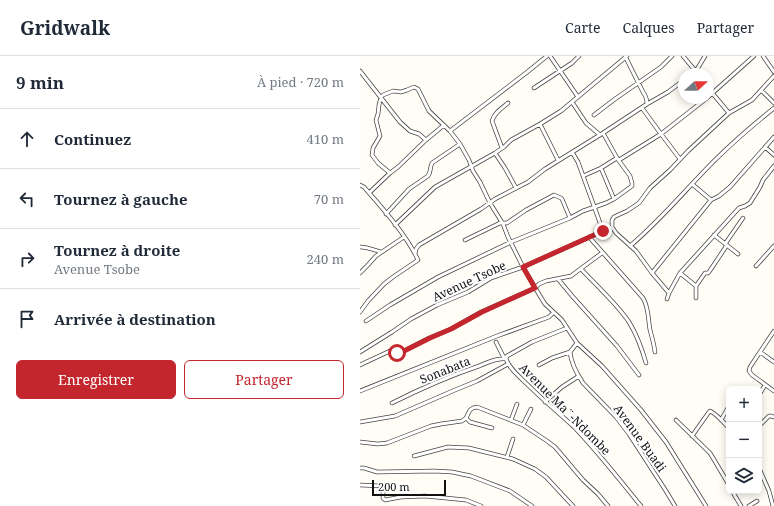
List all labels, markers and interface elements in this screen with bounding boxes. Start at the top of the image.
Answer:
text: Gridwalk [20,15,110,41]
text: Carte [565,18,601,37]
text: Calques [623,18,675,37]
text: Partager [697,18,754,37]
north arrow [678,68,714,104]
text: 9 min [16,71,64,94]
text: À pied · 720 m [257,73,344,91]
icon: ahead [16,128,38,150]
text: Continuez [54,129,131,149]
text: 410 m [307,130,344,148]
icon: left [16,188,38,210]
text: Tournez à gauche [54,189,188,209]
text: 70 m [314,190,344,208]
route end [594,222,612,240]
text: Tournez à droite [54,240,180,260]
icon: right [16,248,38,270]
text: 240 m [307,250,344,268]
street label: Avenue Tsobe [429,257,509,305]
text: Avenue Tsobe [54,260,140,278]
icon: arrive [16,308,38,330]
text: Arrivée à destination [54,309,216,329]
route start [388,344,406,362]
street label: Sonabata [417,352,473,388]
street label: Avenue Ma¨-Ndombe [515,359,615,459]
button: Enregistrer [16,360,176,399]
button: Partager [184,360,344,399]
map controls [726,386,762,494]
button: + [726,386,762,422]
street label: Avenue Buadi [610,401,670,475]
button: − [726,422,762,458]
button: layers [726,458,762,494]
scale bar [372,478,446,497]
text: 200 m [378,479,410,494]

